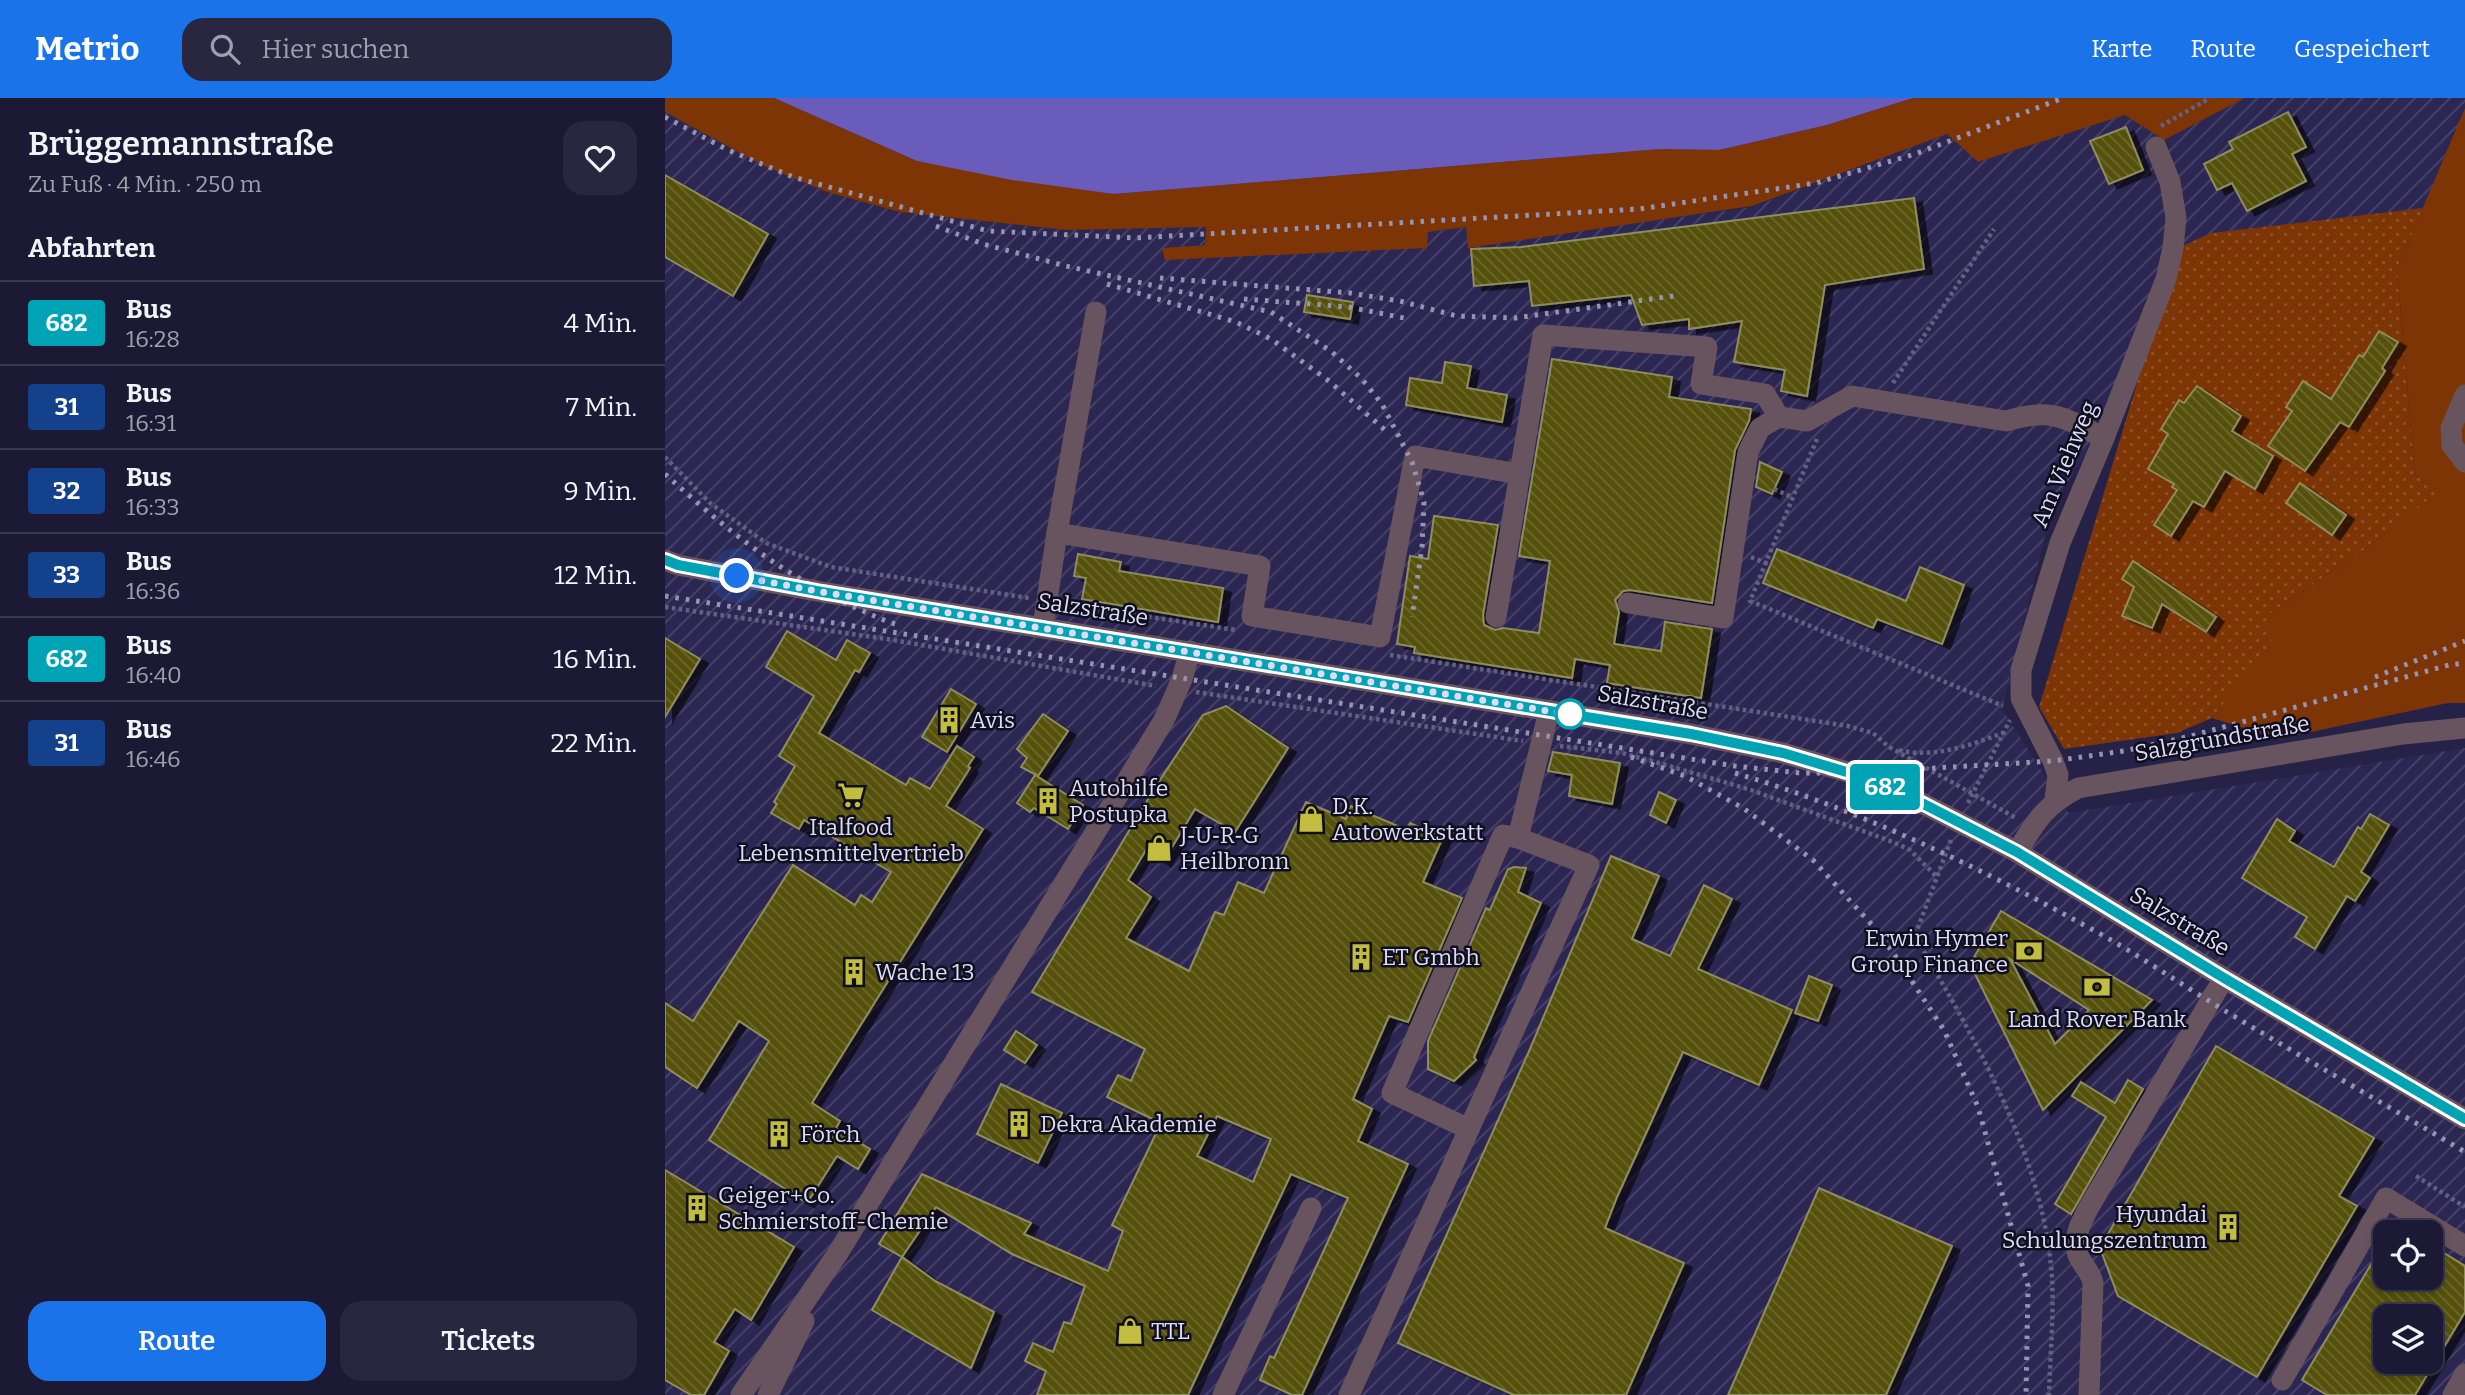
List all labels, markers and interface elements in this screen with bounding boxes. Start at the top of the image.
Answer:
search box [182,18,672,81]
text: Metrio [35,29,140,69]
icon: search [206,30,244,68]
text: Hier suchen [262,34,409,65]
text: Karte [2091,35,2153,63]
text: Route [2191,35,2256,63]
text: Gespeichert [2294,35,2430,63]
button: heart [563,121,637,195]
text: Brüggemannstraße [28,124,334,164]
text: Zu Fuß · 4 Min. · 250 m [28,170,262,198]
text: Abfahrten [28,233,155,264]
text: Bus [126,294,172,325]
text: 4 Min. [564,308,637,339]
text: 682 [45,309,88,337]
text: 16:28 [126,325,180,353]
text: Bus [126,378,172,409]
text: 7 Min. [566,392,637,423]
text: 31 [54,393,79,421]
street label: Am Viehweg [2025,397,2103,531]
text: 16:31 [126,409,176,437]
text: Bus [126,462,172,493]
text: 9 Min. [564,476,637,507]
text: 32 [53,477,80,505]
text: 16:33 [126,493,180,521]
text: Bus [126,546,172,577]
your location [719,558,754,593]
text: 12 Min. [554,560,637,591]
text: 33 [53,561,80,589]
text: 16:36 [126,577,180,605]
street label: Salzstraße [1036,586,1150,632]
text: Bus [126,630,172,661]
text: 16 Min. [553,644,637,675]
text: 682 [45,645,88,673]
text: 16:40 [126,661,182,689]
street label: Salzstraße [1595,678,1711,726]
unlabelled marker [1555,699,1585,729]
building icon: Avis [934,705,964,735]
place label: Avis [970,706,1015,734]
street label: Salzgrundstraße [2132,709,2312,767]
text: Bus [126,714,172,745]
text: 22 Min. [550,728,637,759]
text: 31 [54,729,79,757]
text: 16:46 [126,745,181,773]
line badge: 682 [1845,764,1925,810]
text: 682 [1864,773,1906,801]
place label: Autohilfe Postupka [1069,774,1168,828]
supermarket icon: Italfood Lebensmittelvertrieb [836,780,866,810]
building icon: Autohilfe Postupka [1033,786,1063,816]
place label: D.K. Autowerkstatt [1332,792,1484,846]
shop icon: D.K. Autowerkstatt [1296,804,1326,834]
place label: Italfood Lebensmittelvertrieb [738,813,964,867]
place label: J⁃U⁃R⁃G Heilbronn [1179,821,1290,875]
shop icon: J⁃U⁃R⁃G Heilbronn [1144,833,1174,863]
street label: Salzstraße [2125,880,2235,962]
place label: Erwin Hymer Group Finance [1851,924,2008,978]
bank icon: Erwin Hymer Group Finance [2014,936,2044,966]
building icon: ET Gmbh [1346,942,1376,972]
place label: ET Gmbh [1382,943,1480,971]
building icon: Wache 13 [839,957,869,987]
place label: Wache 13 [875,958,975,986]
bank icon: Land Rover Bank [2082,972,2112,1002]
place label: Land Rover Bank [2008,1005,2186,1033]
building icon: Dekra Akademie [1004,1109,1034,1139]
place label: Dekra Akademie [1040,1110,1217,1138]
building icon: Förch [764,1119,794,1149]
place label: Förch [800,1120,860,1148]
place label: Geiger+Co. Schmierstoff-Chemie [718,1181,949,1235]
building icon: Geiger+Co. Schmierstoff-Chemie [682,1193,712,1223]
place label: Hyundai Schulungszentrum [2002,1200,2207,1254]
building icon: Hyundai Schulungszentrum [2213,1212,2243,1242]
map controls [2373,1220,2443,1374]
button: locate [2373,1220,2443,1290]
button: Route [28,1301,326,1381]
button: Tickets [340,1301,637,1381]
button: layers [2373,1304,2443,1374]
shop icon: TTL [1115,1316,1145,1346]
place label: TTL [1151,1317,1190,1345]

